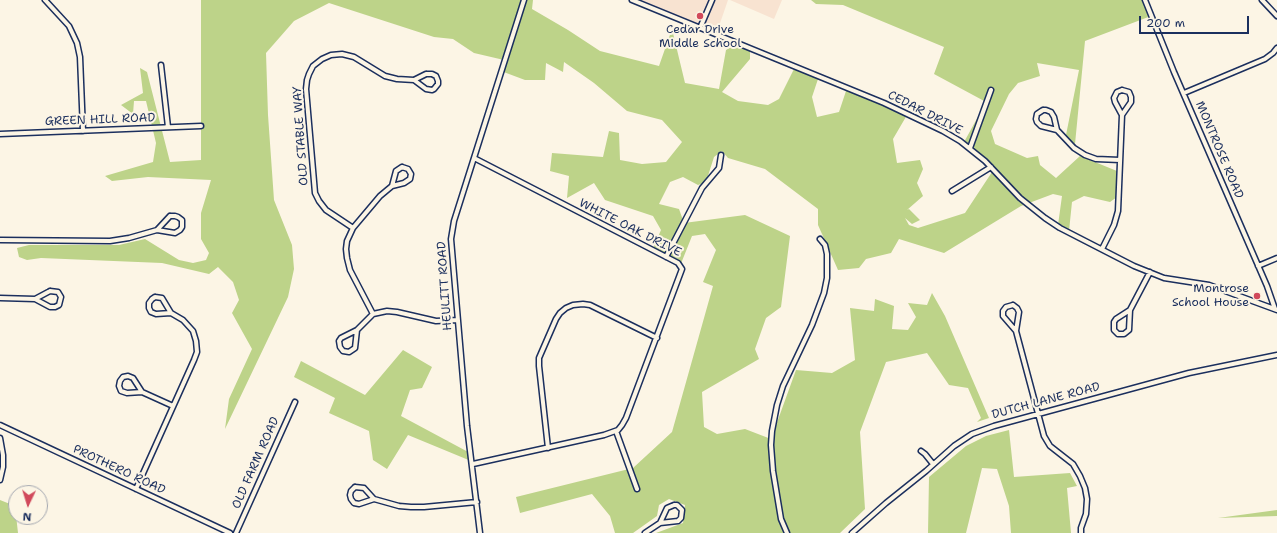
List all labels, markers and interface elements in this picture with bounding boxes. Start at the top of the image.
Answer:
scale bar [1141,8,1251,34]
marker: Cedar Drive Middle School [695,11,705,21]
text: 200 m [1146,15,1185,31]
place label: Cedar Drive Middle School [659,23,741,51]
street label: OLD STABLE WAY [290,86,312,186]
street label: CEDAR DRIVE [885,88,965,138]
street label: MONTROSE ROAD [1192,99,1246,201]
street label: GREEN HILL ROAD [45,111,155,129]
street label: WHITE OAK DRIVE [576,196,684,260]
street label: HEULITT ROAD [435,241,455,331]
place label: Montrose School House [1172,282,1249,310]
marker: Montrose School House [1252,291,1262,301]
street label: DUTCH LANE ROAD [990,380,1102,422]
street label: OLD FARM ROAD [229,415,283,511]
street label: PROTHERO ROAD [70,442,168,498]
north arrow [8,485,48,525]
text: N [22,509,32,524]

